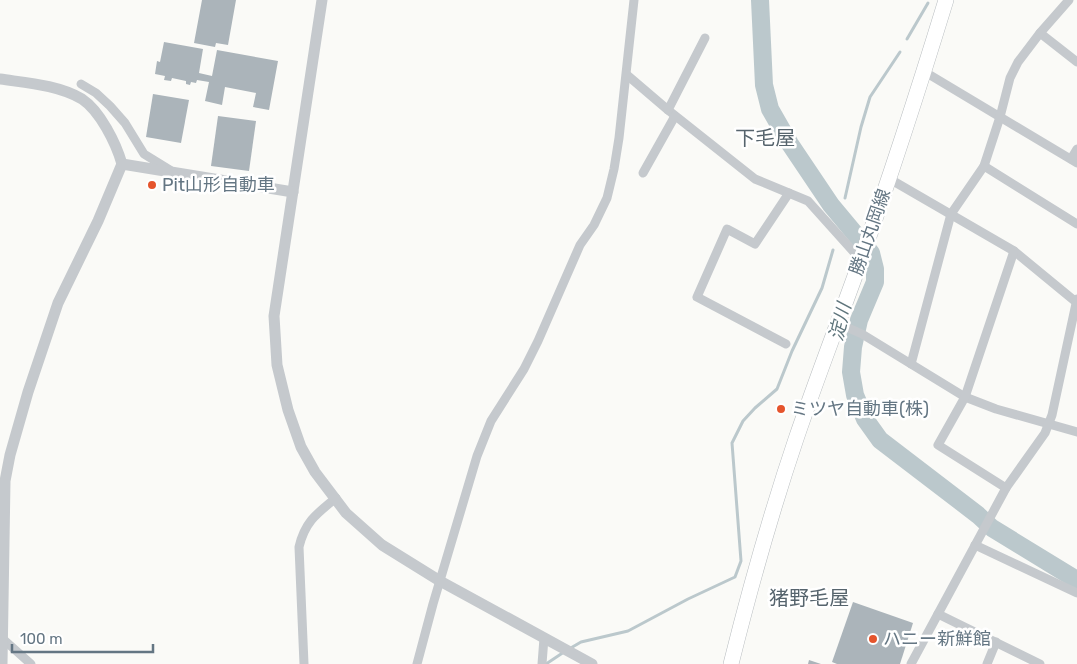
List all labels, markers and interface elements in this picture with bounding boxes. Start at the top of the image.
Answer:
district label: 下毛屋 [735,126,795,150]
place label: Pit山形自動車 [162,174,275,196]
marker: Pit山形自動車 [146,179,158,191]
street label: 勝山丸岡線 [845,186,895,278]
water label: 淀川 [824,299,856,343]
place label: ミツヤ自動車(株) [791,398,929,420]
marker: ミツヤ自動車(株) [775,403,787,415]
district label: 猪野毛屋 [769,586,849,610]
scale bar [12,622,154,654]
place label: ハニー新鮮館 [883,628,991,650]
text: 100 m [20,630,62,648]
marker: ハニー新鮮館 [867,633,879,645]

